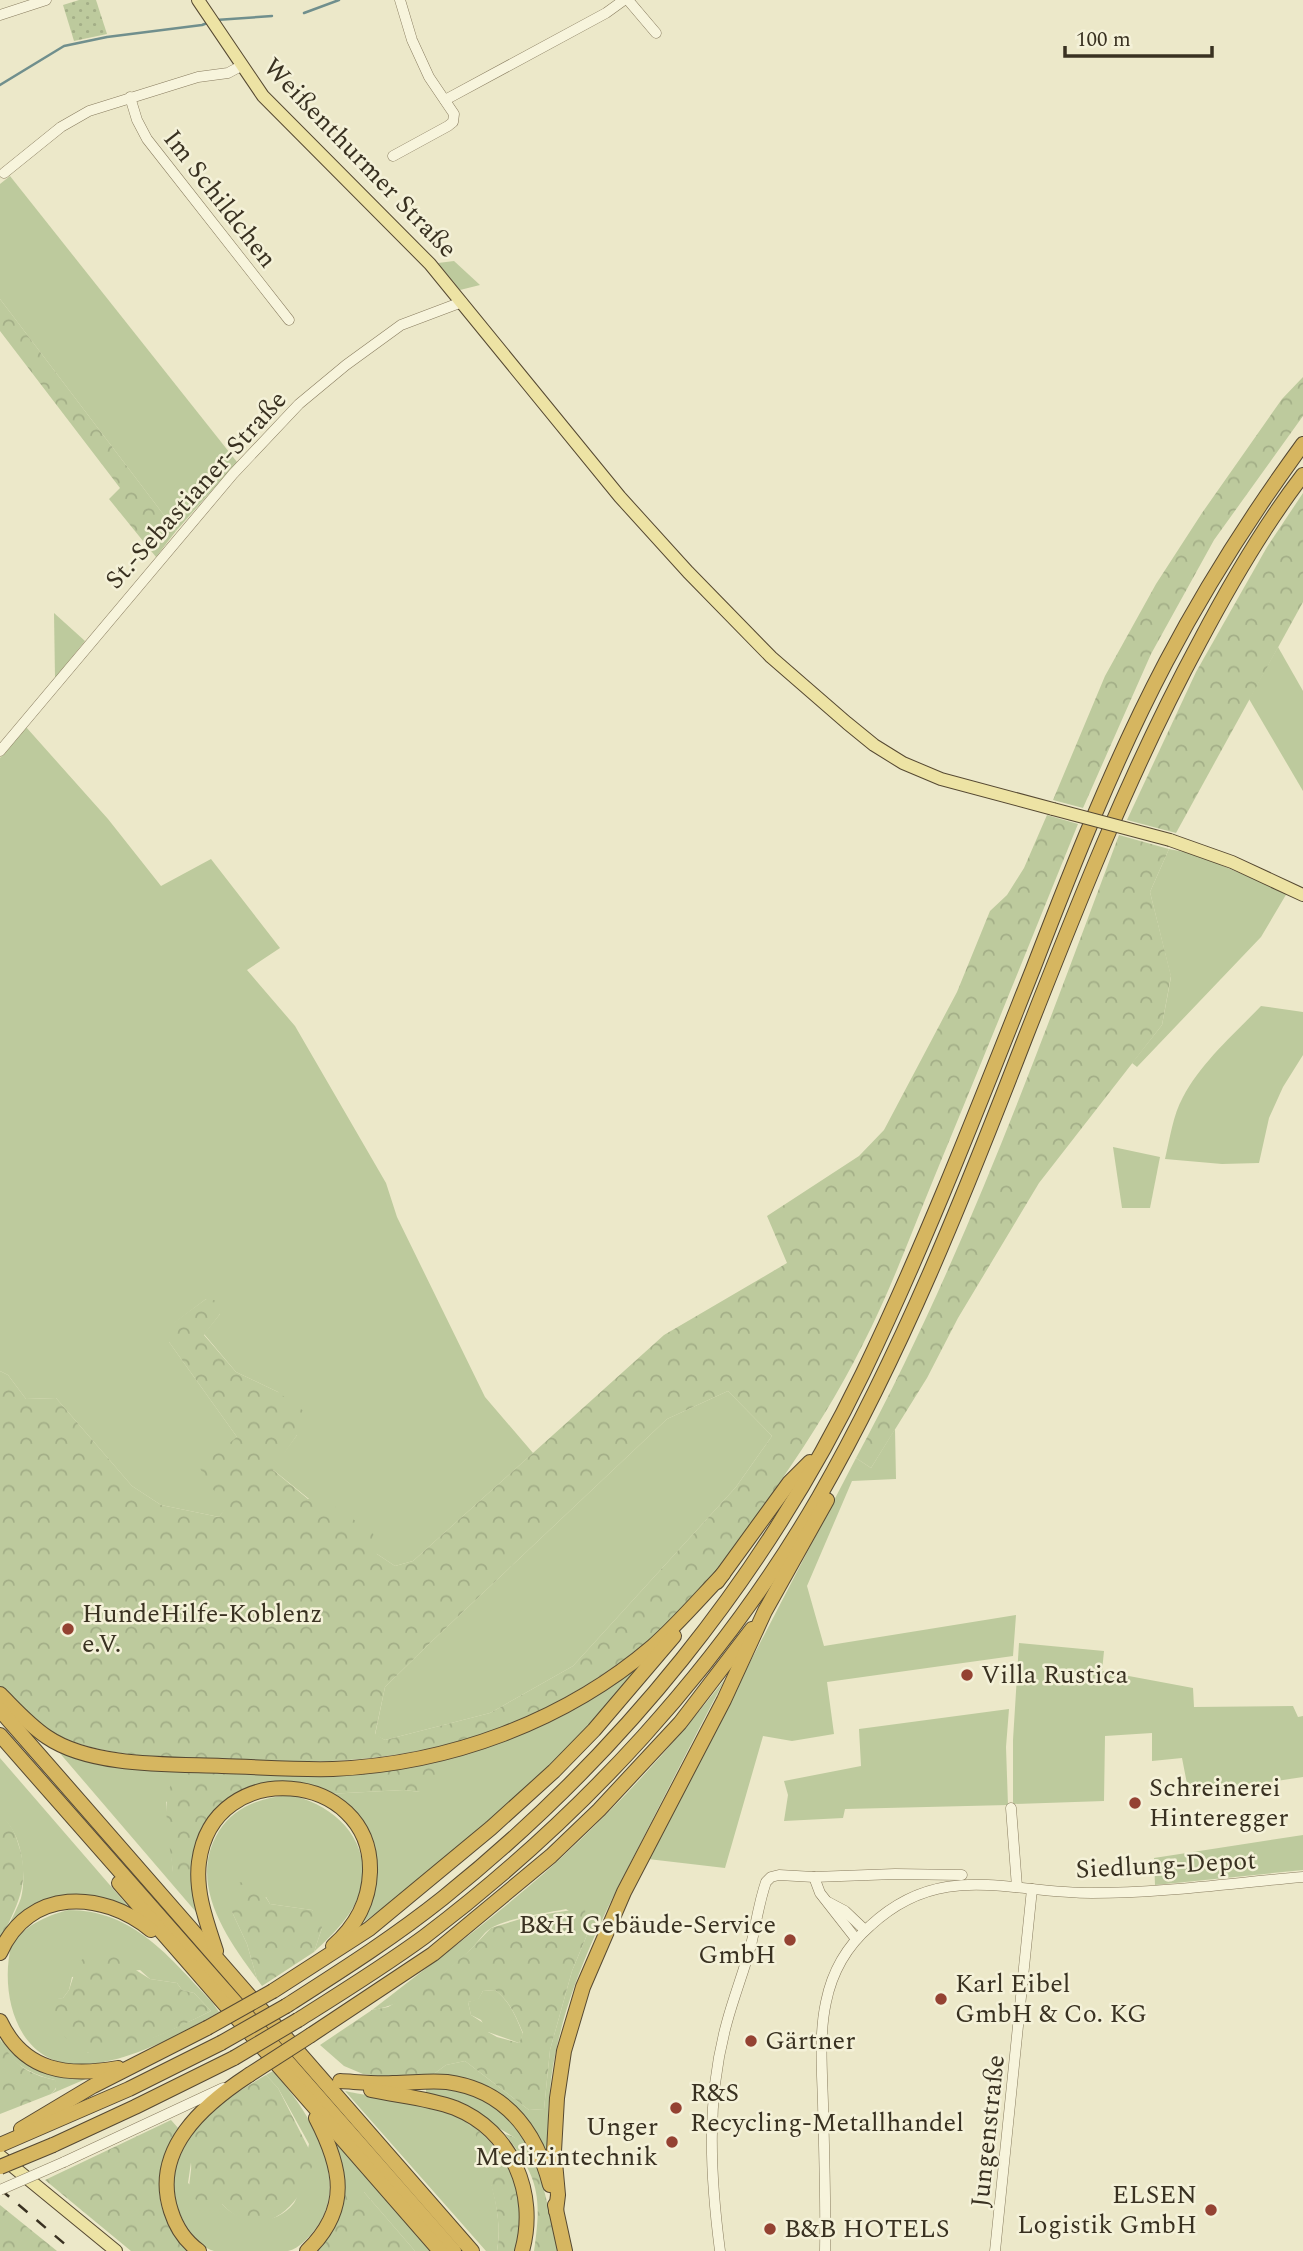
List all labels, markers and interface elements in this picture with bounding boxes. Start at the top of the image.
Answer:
scale bar [1065,14,1212,58]
text: 100 m [1076,24,1131,56]
street label: Weißenthurmer Straße [253,49,467,267]
street label: Im Schildchen [153,121,287,277]
street label: St.-Sebastianer-Straße [96,382,296,598]
place label: HundeHilfe-Koblenz e.V. [82,1594,323,1664]
marker: HundeHilfe-Koblenz e.V. [60,1621,76,1637]
place label: Villa Rustica [981,1655,1128,1695]
marker: Villa Rustica [959,1667,975,1683]
place label: Schreinerei Hinteregger [1149,1768,1289,1838]
marker: Schreinerei Hinteregger [1127,1795,1143,1811]
street label: Siedlung-Depot [1075,1840,1257,1890]
place label: B&H Gebäude-Service GmbH [519,1905,776,1975]
marker: B&H Gebäude-Service GmbH [782,1932,798,1948]
place label: Karl Eibel GmbH & Co. KG [955,1964,1147,2034]
marker: Karl Eibel GmbH & Co. KG [933,1991,949,2007]
place label: Gärtner [765,2021,856,2061]
marker: Gärtner [743,2033,759,2049]
street label: Jungenstraße [960,2053,1016,2209]
place label: R&S Recycling-Metallhandel [690,2073,964,2143]
marker: R&S Recycling-Metallhandel [668,2100,684,2116]
place label: Unger Medizintechnik [475,2107,658,2177]
marker: Unger Medizintechnik [664,2134,680,2150]
place label: ELSEN Logistik GmbH [1017,2175,1197,2245]
marker: ELSEN Logistik GmbH [1203,2202,1219,2218]
place label: B&B HOTELS [784,2209,950,2249]
marker: B&B HOTELS [762,2221,778,2237]

